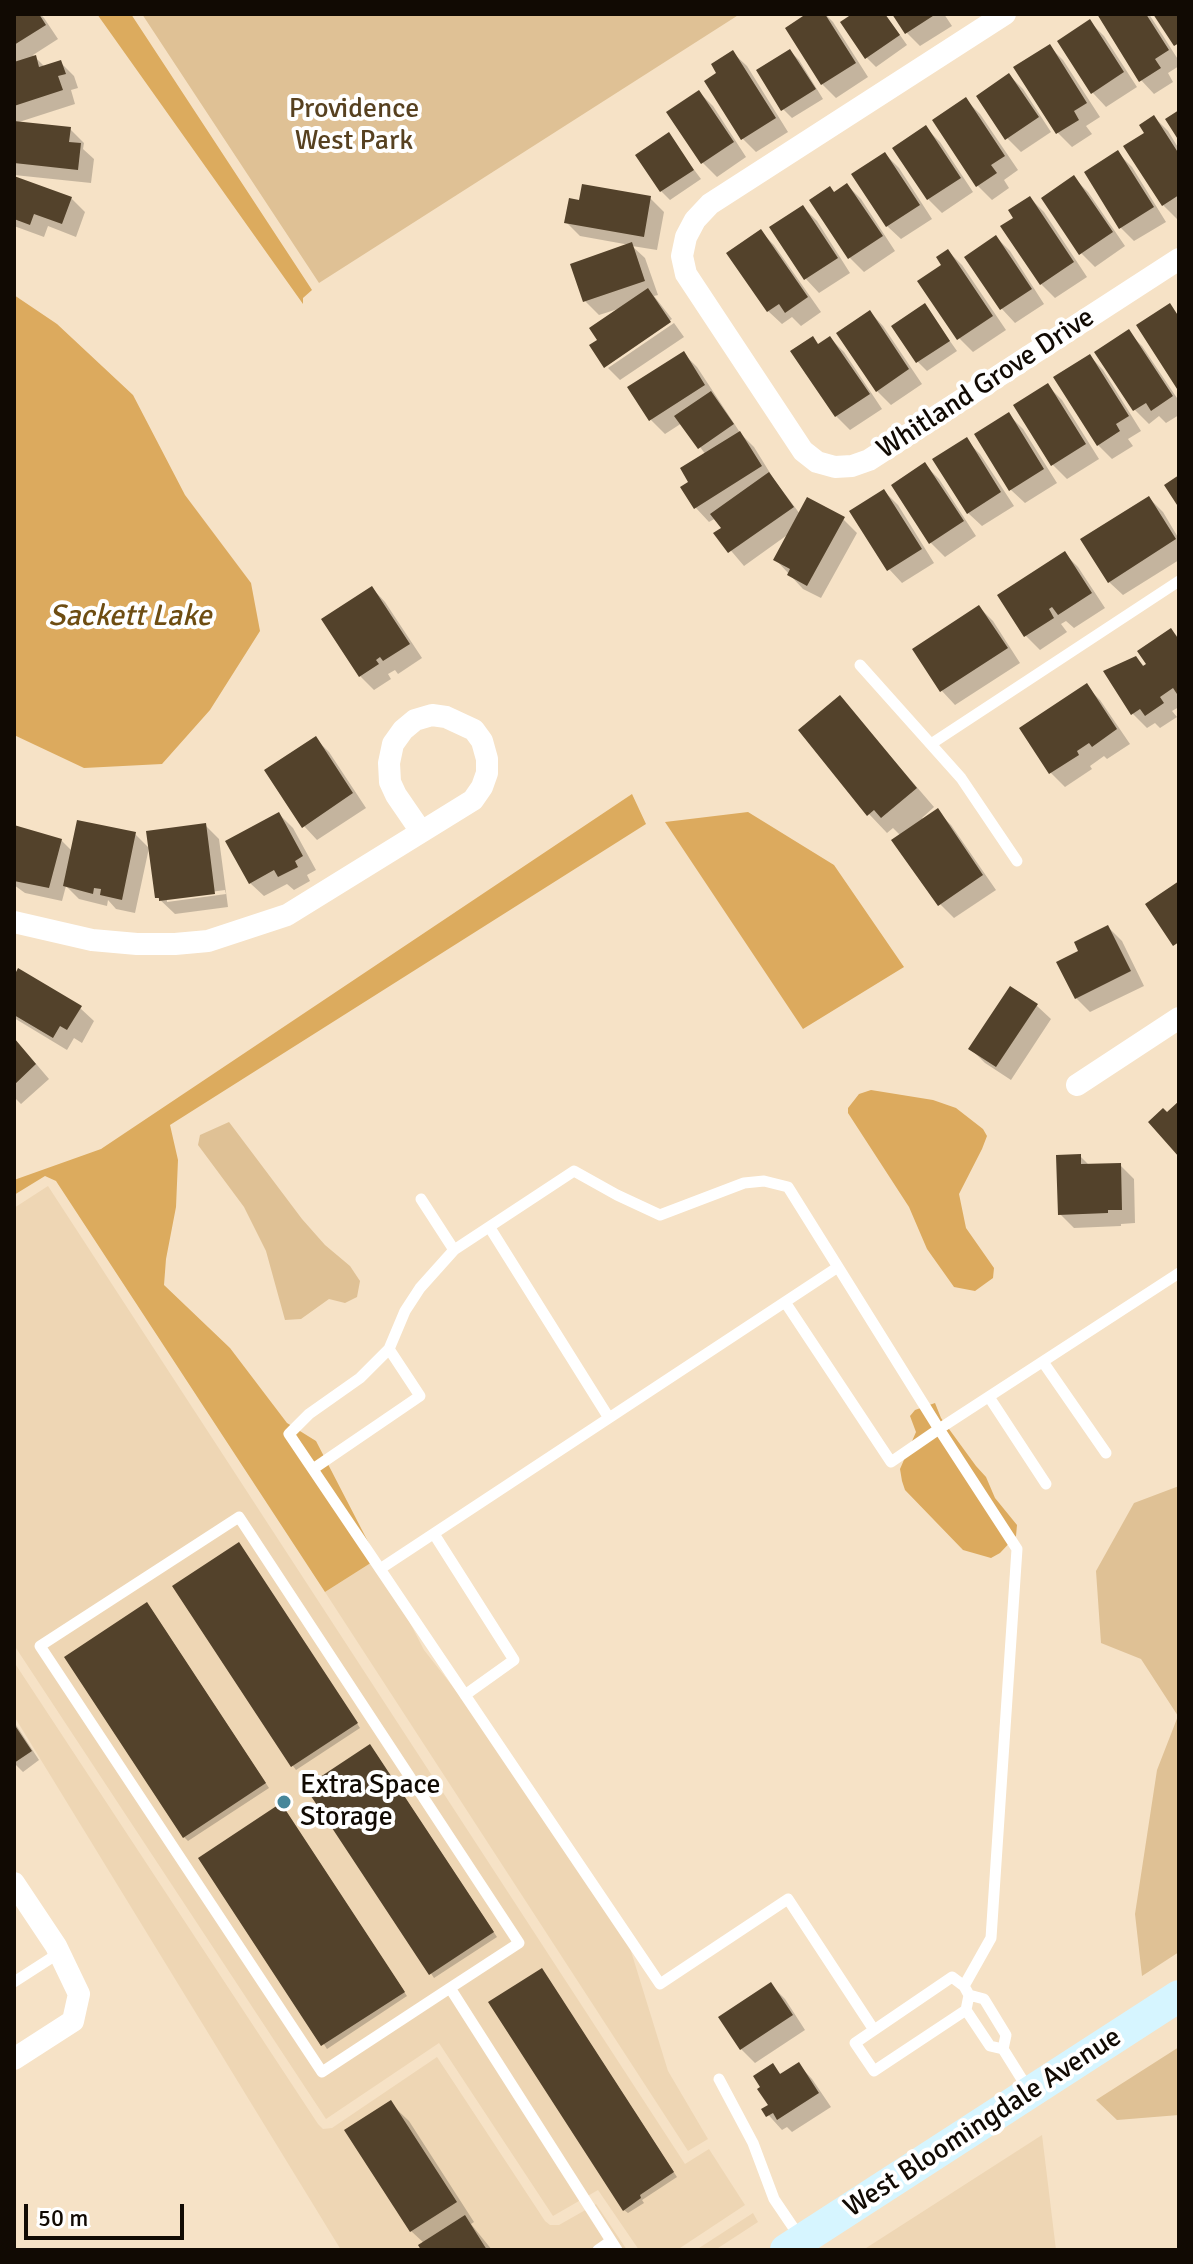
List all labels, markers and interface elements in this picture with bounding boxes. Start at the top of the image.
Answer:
park label: Providence West Park [289,93,419,159]
street label: Whitland Grove Drive [871,301,1101,467]
water label: Sackett Lake [48,599,212,635]
place label: Extra Space Storage [300,1769,441,1835]
marker: Extra Space Storage [275,1793,293,1811]
street label: West Bloomingdale Avenue [838,2021,1128,2225]
scale bar [28,2188,188,2238]
text: 50 m [38,2203,88,2233]

